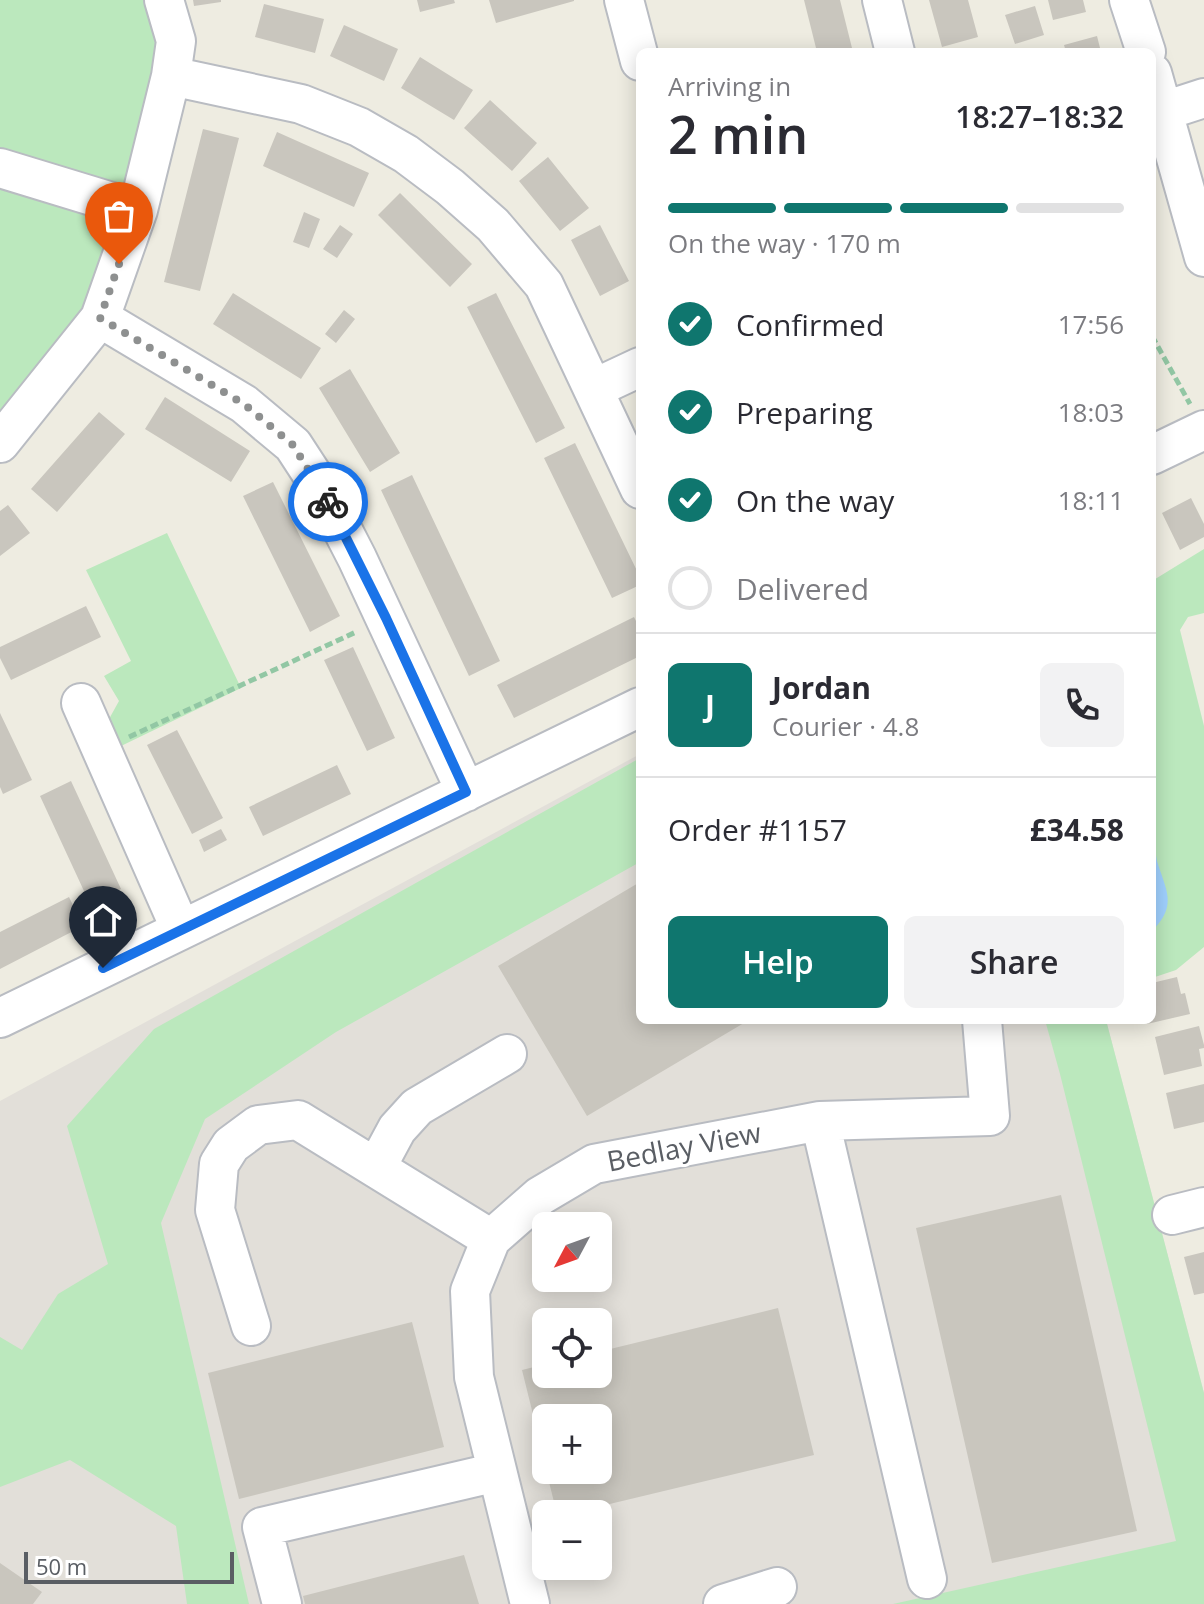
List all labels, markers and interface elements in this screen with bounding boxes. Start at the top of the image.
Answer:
text: Arriving in [668,68,791,104]
text: 18:27–18:32 [955,96,1124,137]
text: 2 min [668,98,808,169]
pin [85,182,153,264]
icon: bag [97,194,141,238]
text: On the way · 170 m [668,225,901,261]
icon: check [668,302,712,346]
text: Confirmed [736,304,884,345]
text: 17:56 [1058,306,1124,342]
icon: check [668,390,712,434]
text: Preparing [736,392,873,433]
text: 18:03 [1058,394,1124,430]
courier [288,462,368,542]
icon: check [668,478,712,522]
icon: bike [306,480,350,524]
text: On the way [736,480,894,521]
text: 18:11 [1058,482,1124,518]
text: Delivered [736,568,869,609]
button: phone [1040,663,1124,747]
text: Jordan [772,667,871,708]
text: J [705,685,715,726]
text: Courier · 4.8 [772,708,919,744]
text: Order #1157 [668,809,847,850]
text: £34.58 [1030,809,1124,850]
pin [69,886,137,968]
icon: home [81,898,125,942]
button: Help [668,916,888,1008]
button: Share [904,916,1124,1008]
street label: Bedlay View [604,1112,764,1180]
north arrow [532,1212,612,1292]
map controls [532,1212,612,1580]
button: locate [532,1308,612,1388]
button: + [532,1404,612,1484]
button: − [532,1500,612,1580]
scale bar [24,1548,234,1584]
text: 50 m [36,1551,87,1581]

